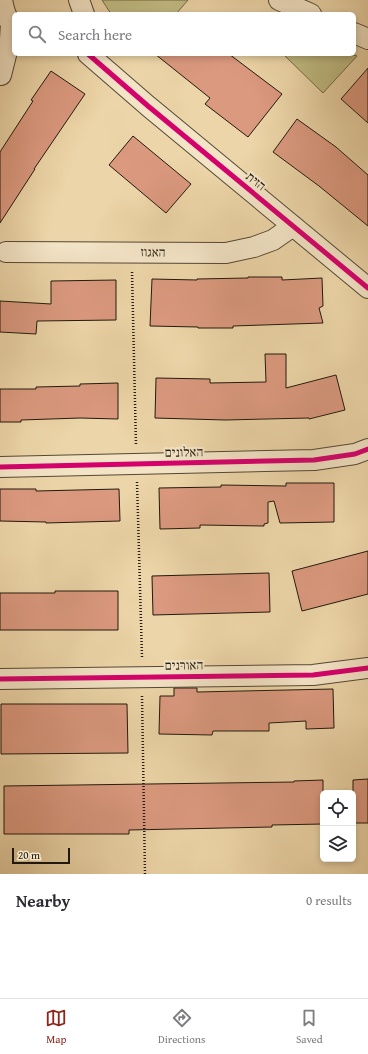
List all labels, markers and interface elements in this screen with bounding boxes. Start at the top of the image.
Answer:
search box [12,12,356,56]
icon: search [26,23,48,45]
text: Search here [58,24,132,45]
street label: הזית [242,167,270,195]
street label: האגוז [140,242,166,262]
street label: האלונים [165,442,203,462]
street label: האורנים [165,655,203,675]
map controls [320,790,356,862]
button: locate [320,790,356,826]
button: layers [320,826,356,862]
scale bar [12,846,70,865]
text: 20 m [18,847,40,863]
text: Nearby [16,888,70,913]
text: 0 results [306,891,352,910]
tab: Map [45,1007,67,1047]
tab: Directions [158,1007,205,1047]
tab: Saved [296,1007,323,1047]

